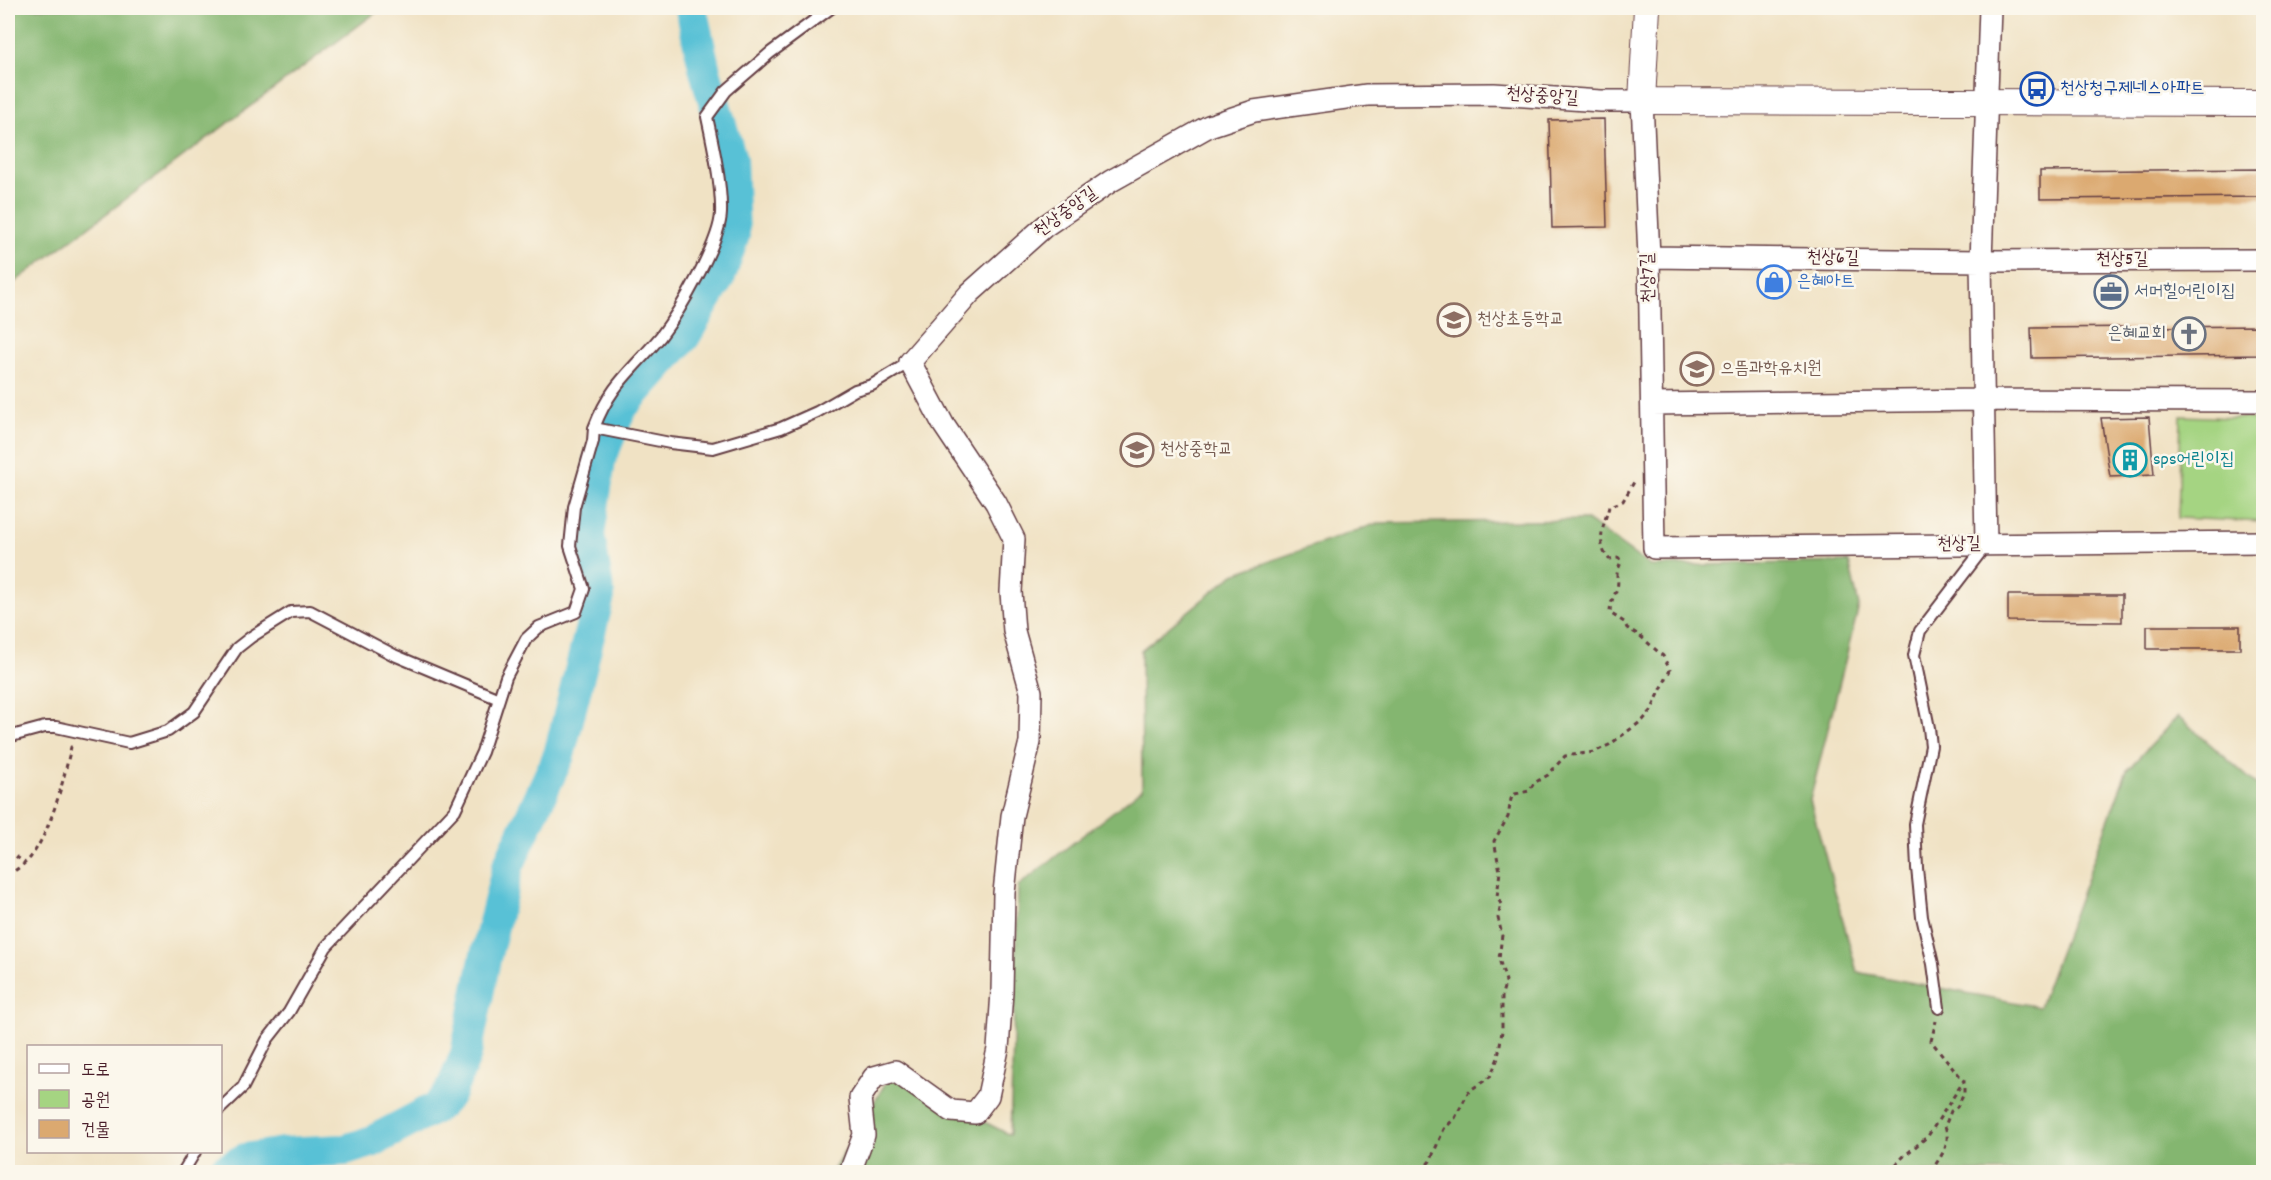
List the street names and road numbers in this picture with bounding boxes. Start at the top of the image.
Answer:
street label: 천상중앙길 [1505,82,1580,112]
street label: 천상중앙길 [1029,181,1103,244]
street label: 천상6길 [1807,246,1860,272]
street label: 천상5길 [2096,248,2148,273]
street label: 천상7길 [1636,252,1662,303]
street label: 천상길 [1937,532,1981,558]

